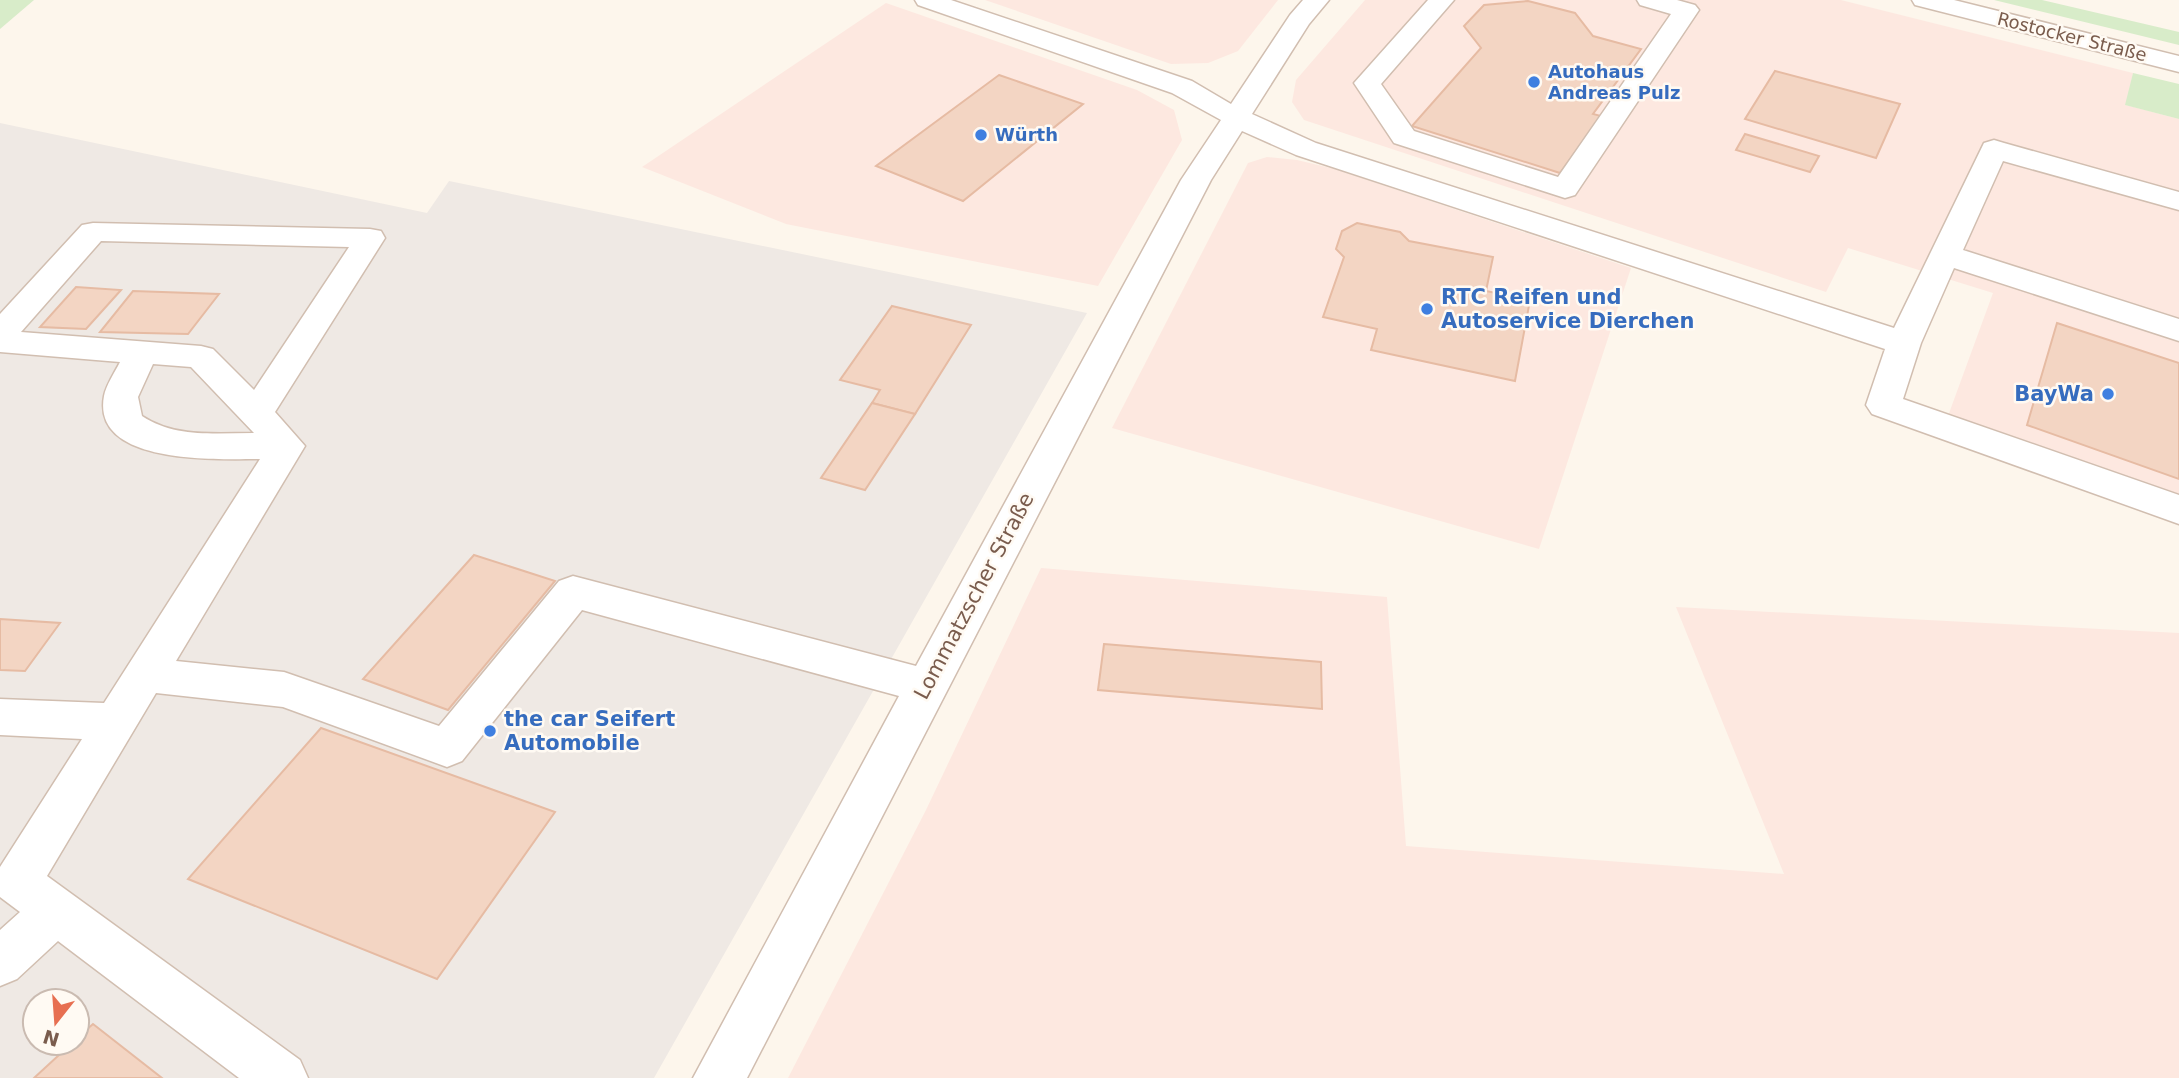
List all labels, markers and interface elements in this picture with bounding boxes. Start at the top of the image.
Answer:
street label: Rostocker Straße [1995,8,2149,65]
place label: Autohaus Andreas Pulz [1548,61,1681,103]
marker: Autohaus Andreas Pulz [1526,74,1542,90]
place label: Würth [995,124,1058,145]
marker: Würth [973,127,989,143]
place label: RTC Reifen und Autoservice Dierchen [1441,285,1694,333]
marker: RTC Reifen und Autoservice Dierchen [1419,301,1435,317]
place label: BayWa [2014,382,2094,406]
marker: BayWa [2100,386,2116,402]
street label: Lommatzscher Straße [909,489,1039,703]
place label: the car Seifert Automobile [504,707,675,755]
marker: the car Seifert Automobile [482,723,498,739]
north arrow [21,987,91,1057]
text: N [40,1025,62,1051]

